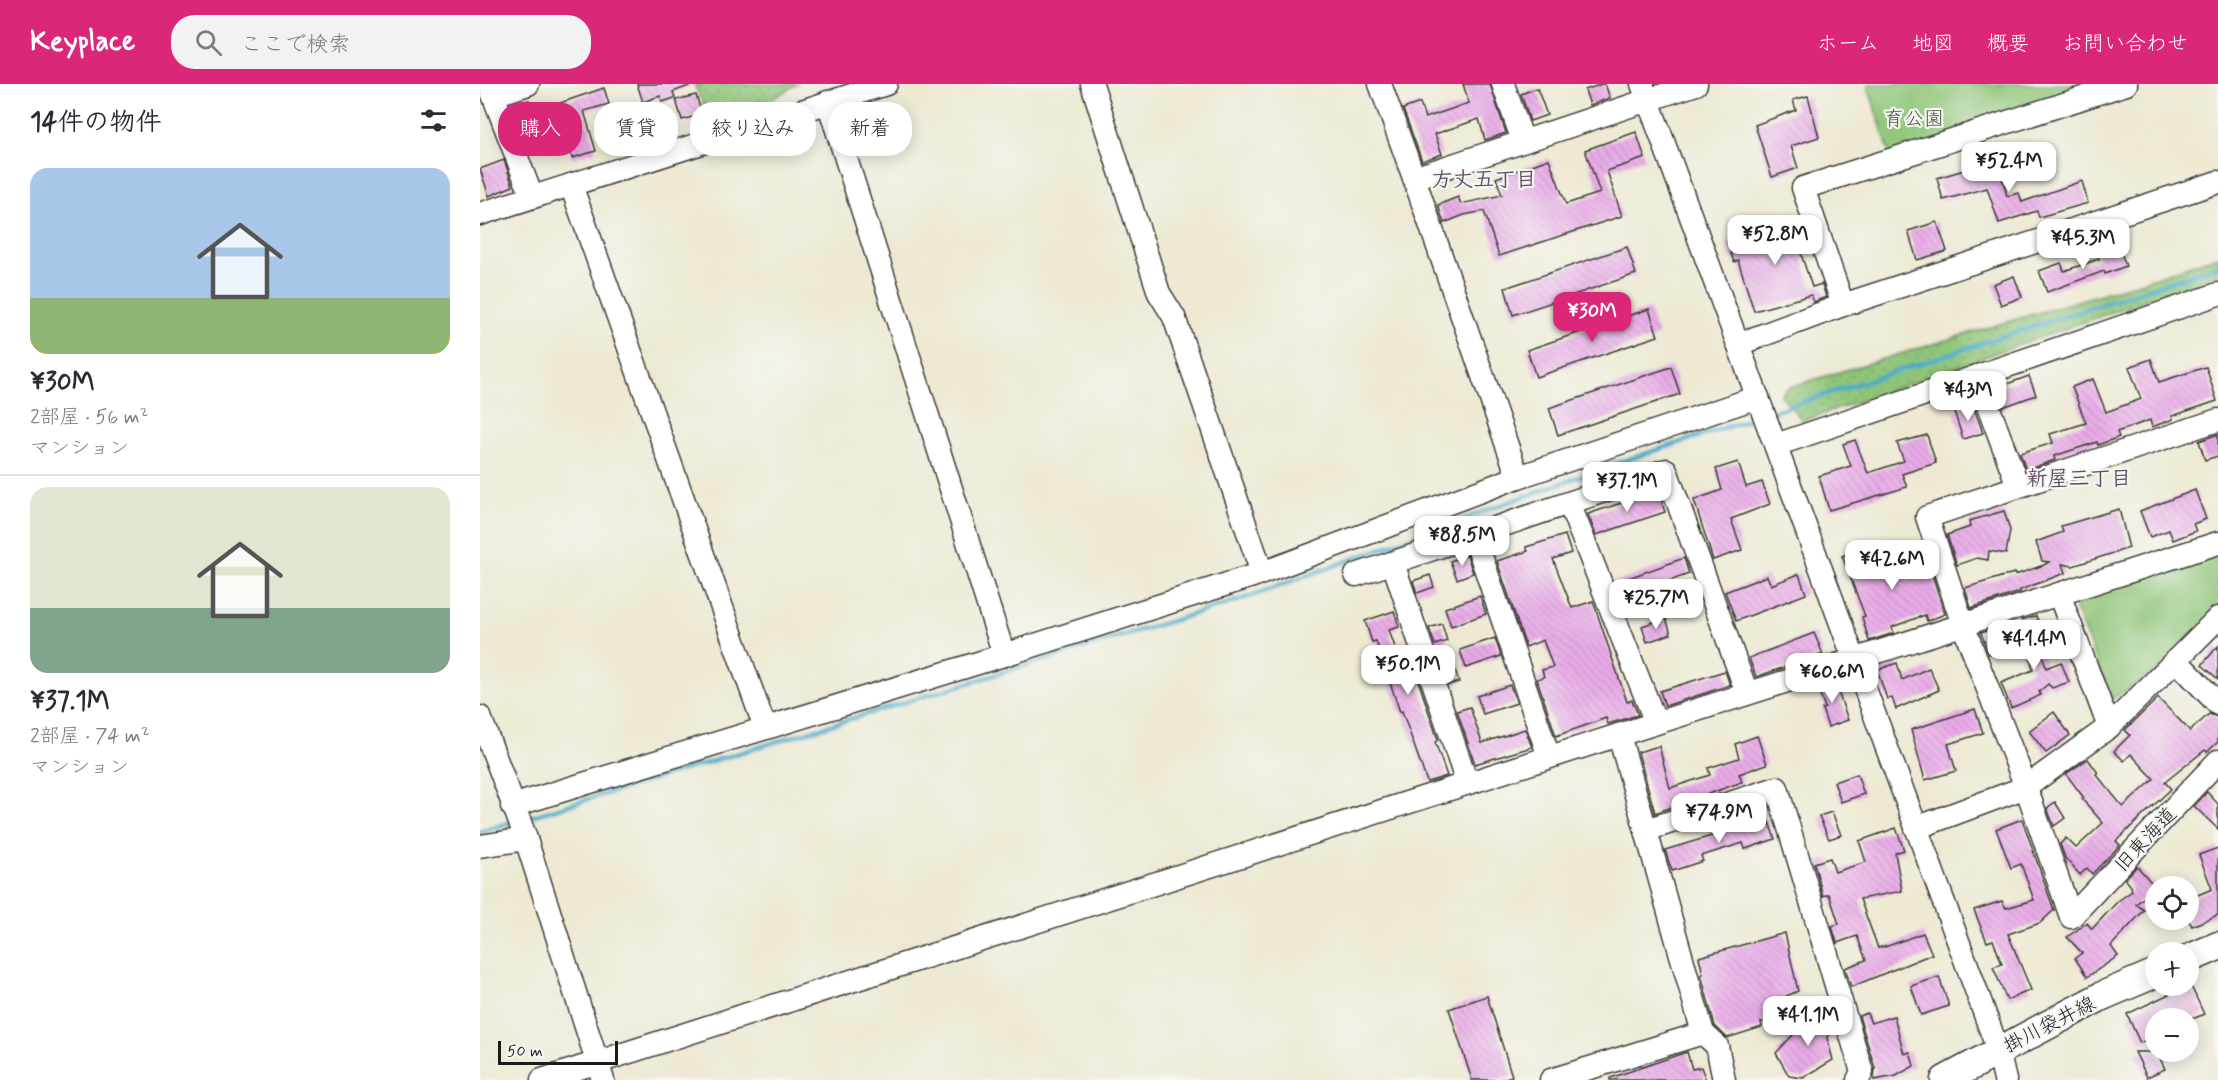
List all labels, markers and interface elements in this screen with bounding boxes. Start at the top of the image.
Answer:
search box [171,15,591,69]
text: Keyplace [30,24,135,61]
icon: search [192,26,225,59]
text: ホーム [1817,30,1879,58]
text: 地図 [1912,30,1954,58]
text: 概要 [1987,30,2029,58]
text: お問い合わせ [2062,30,2188,58]
text: ここで検索 [240,31,350,59]
chip: 購入 [498,102,582,156]
chip: 賃貸 [594,102,678,156]
chip: 絞り込み [690,102,816,156]
chip: 新着 [828,102,912,156]
icon: filters [417,104,450,137]
text: 14件の物件 [30,106,161,140]
park label: 育公園 [1884,106,1944,133]
pin: ¥52.4M [1960,142,2058,193]
text: ¥52.4M [1975,148,2043,175]
district label: 方丈五丁目 [1432,166,1537,194]
icon: home [186,207,294,315]
pin: ¥52.8M [1726,215,1824,266]
pin: ¥45.3M [2034,219,2132,270]
text: ¥52.8M [1741,221,1809,248]
text: ¥45.3M [2051,225,2115,252]
pin: ¥30M [1556,292,1628,343]
text: ¥30M [1567,298,1617,325]
text: ¥30M [30,366,94,400]
pin: ¥43M [1932,371,2004,422]
text: ¥43M [1943,377,1993,404]
text: 2部屋 · 56 m² [30,404,148,431]
text: マンション [30,435,129,462]
pin: ¥37.1M [1578,462,1676,513]
district label: 新屋三丁目 [2027,465,2132,493]
text: ¥37.1M [1596,468,1658,495]
pin: ¥88.5M [1413,516,1511,567]
text: ¥88.5M [1428,522,1496,549]
icon: home [186,526,294,634]
pin: ¥42.6M [1843,540,1941,591]
text: ¥42.6M [1859,546,1925,573]
pin: ¥25.7M [1607,579,1705,630]
text: ¥25.7M [1623,585,1689,612]
pin: ¥41.4M [1985,620,2083,671]
text: ¥41.4M [2001,626,2067,653]
pin: ¥50.1M [1359,645,1457,696]
text: ¥50.1M [1375,651,1441,678]
pin: ¥60.6M [1783,653,1881,704]
text: ¥60.6M [1799,659,1865,686]
text: ¥37.1M [30,685,110,719]
text: 2部屋 · 74 m² [30,723,150,750]
text: マンション [30,754,129,781]
pin: ¥74.9M [1670,793,1768,844]
text: ¥74.9M [1685,799,1753,826]
street label: 旧東海道 [2109,802,2183,878]
map controls [2145,876,2199,1062]
button: locate [2145,876,2199,930]
button: + [2145,942,2199,996]
street label: 掛川袋井線 [1999,991,2100,1060]
pin: ¥41.1M [1759,996,1857,1047]
text: ¥41.1M [1777,1002,1839,1029]
button: − [2145,1008,2199,1062]
scale bar [498,1038,618,1066]
text: 50 m [507,1041,543,1062]

